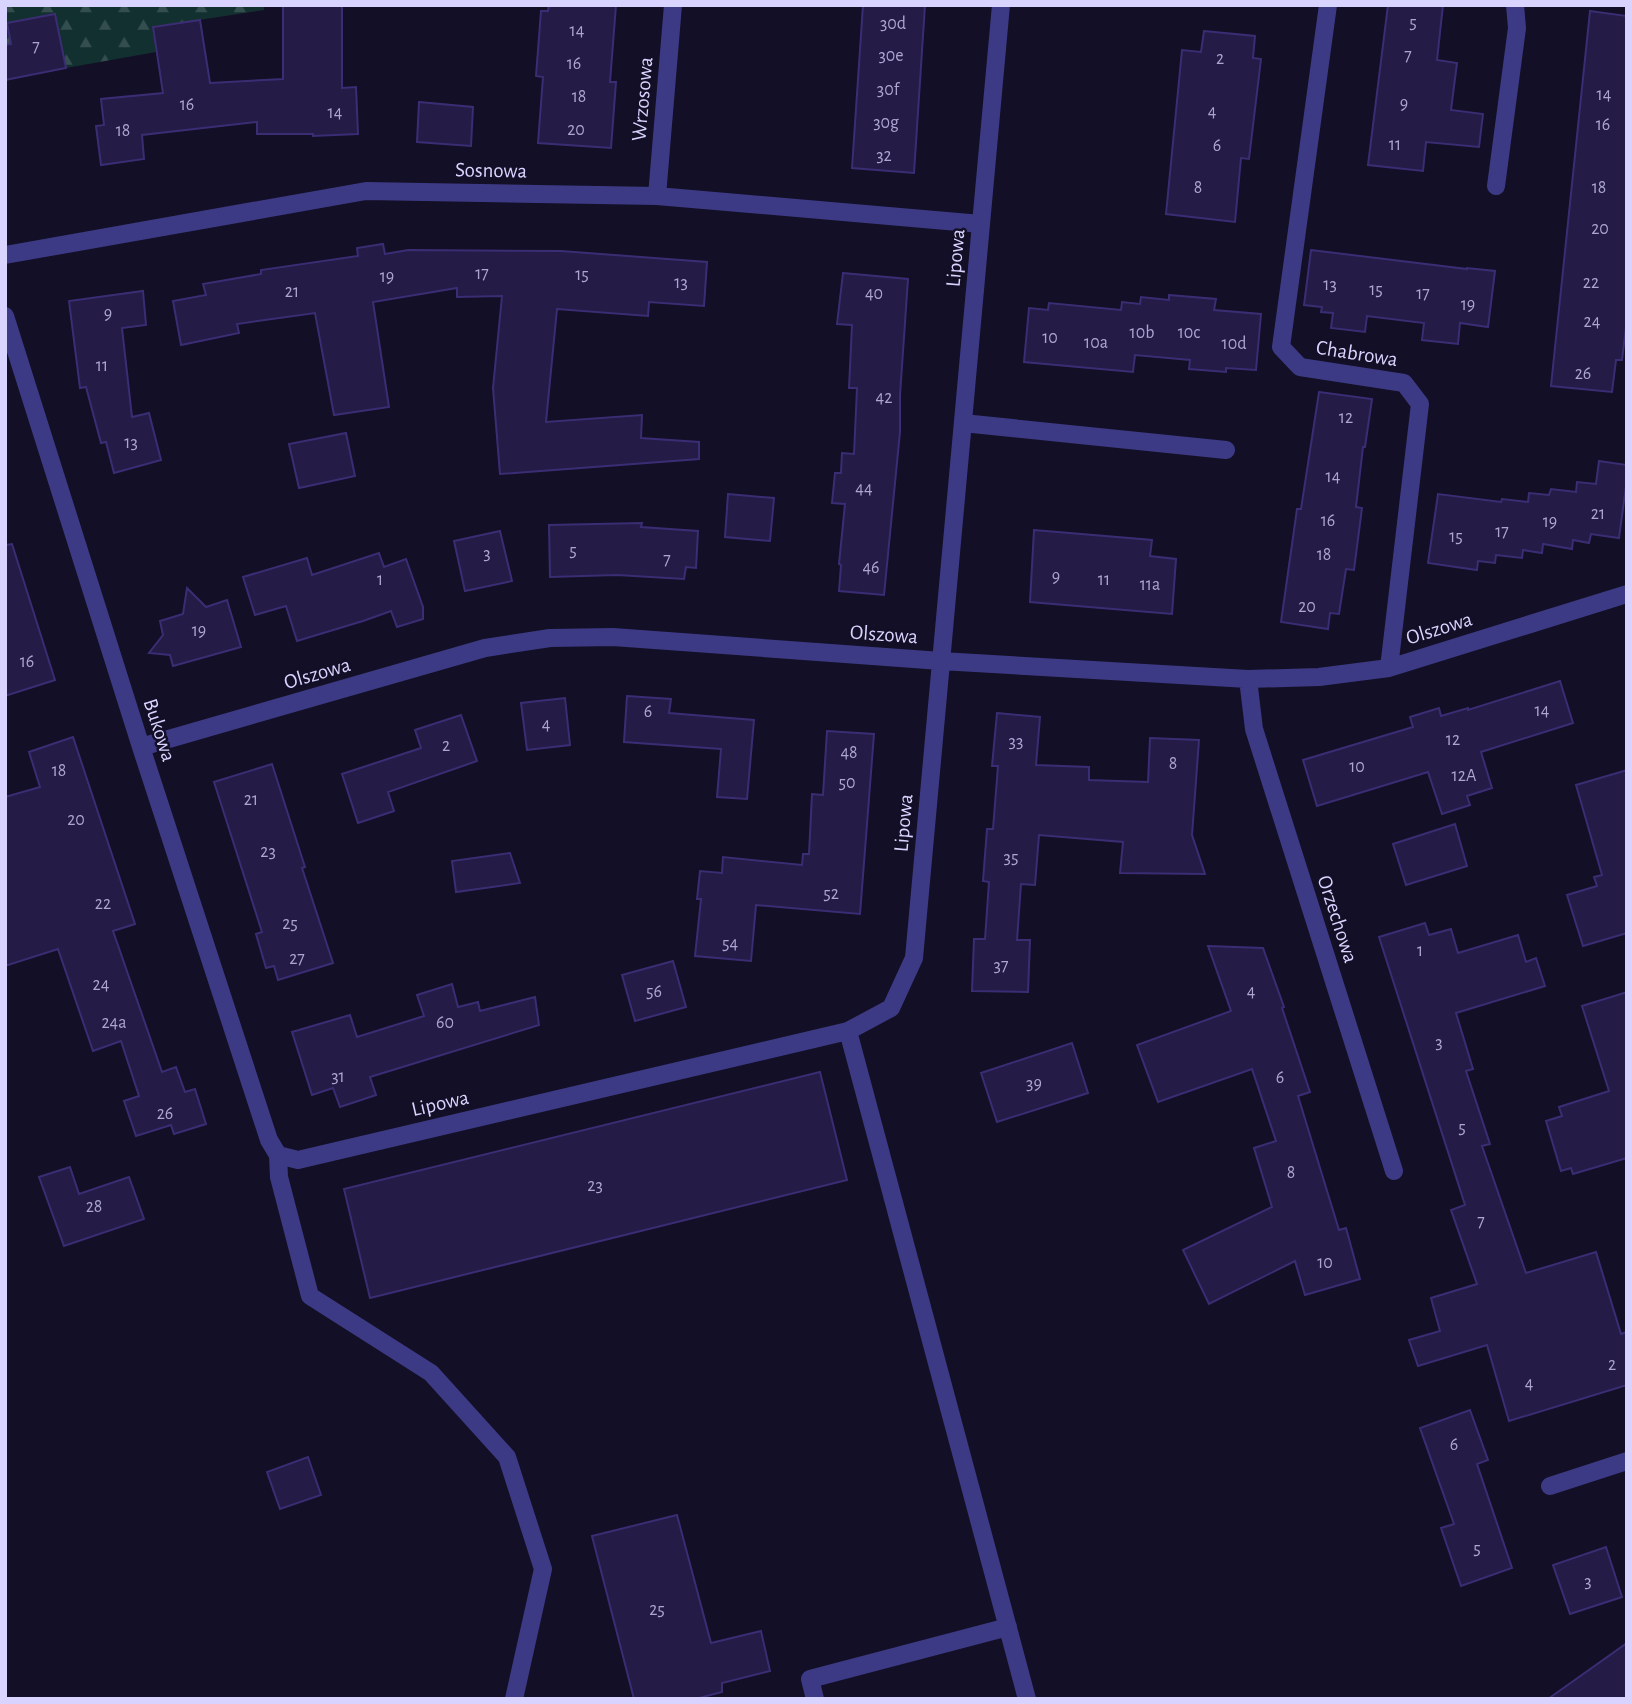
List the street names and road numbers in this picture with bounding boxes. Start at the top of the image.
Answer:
street label: Wrzosowa [628,56,657,142]
street label: Sosnowa [455,159,527,182]
street label: Lipowa [943,228,969,288]
street label: Chabrowa [1315,337,1400,370]
street label: Olszowa [1403,608,1475,648]
street label: Olszowa [849,622,919,647]
street label: Olszowa [281,654,353,693]
street label: Bukowa [140,696,180,764]
street label: Lipowa [891,793,917,853]
street label: Orzechowa [1314,873,1362,966]
street label: Lipowa [409,1087,471,1120]

